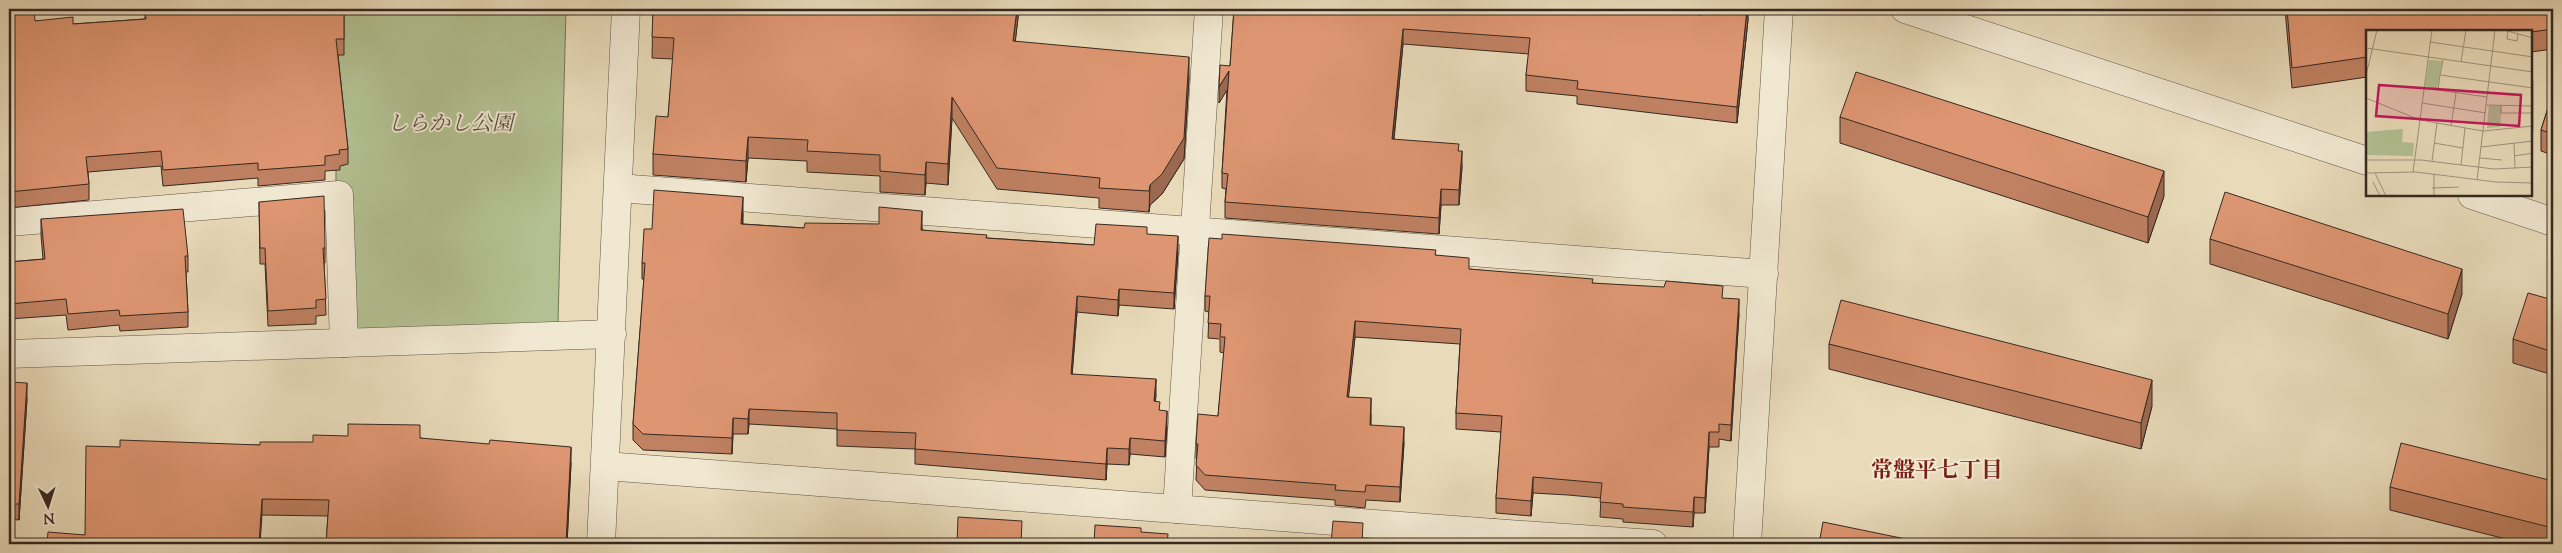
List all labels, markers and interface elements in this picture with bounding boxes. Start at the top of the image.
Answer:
inset map [2366,30,2532,196]
park label: しらかし公園 [387,110,516,140]
district label: 常盤平七丁目 [1871,456,2003,488]
north arrow [22,480,72,530]
text: N [42,507,55,527]

